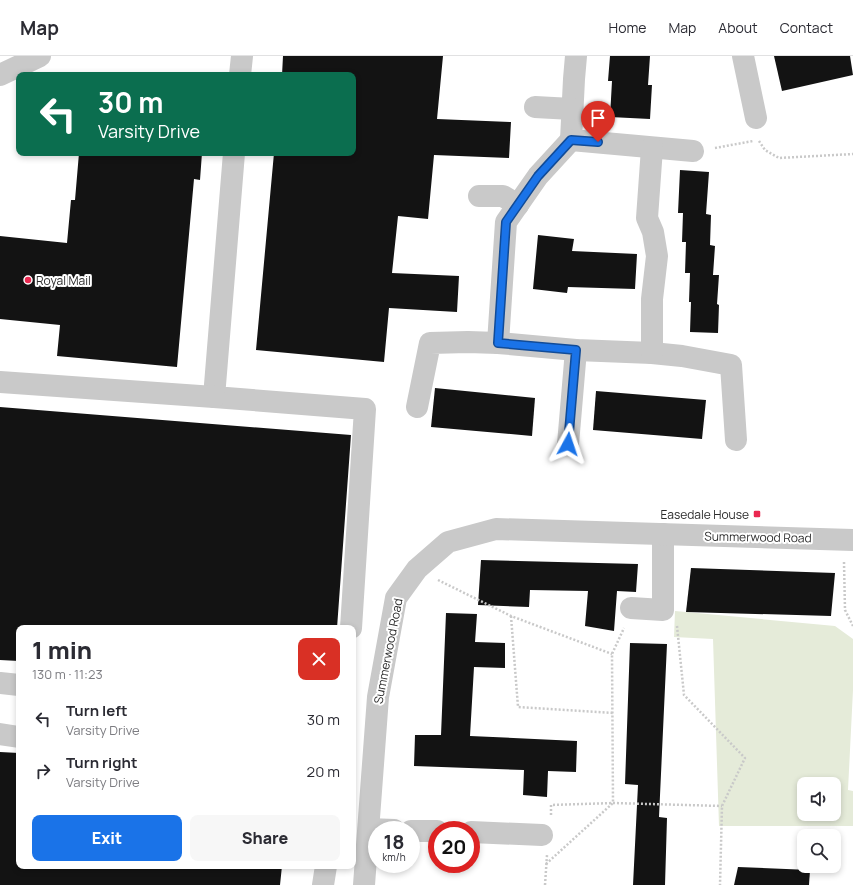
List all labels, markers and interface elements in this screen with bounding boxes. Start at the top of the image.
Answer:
text: Map [20,15,59,41]
text: Home [609,18,646,37]
text: Map [668,18,696,37]
text: About [718,18,758,37]
text: Contact [780,18,833,37]
text: 30 m [98,83,163,121]
icon: left [32,88,84,140]
pin [581,101,615,142]
icon: arrive [587,107,609,129]
text: Varsity Drive [98,119,200,143]
place label: Royal Mail [36,272,91,289]
marker: Royal Mail [23,275,33,285]
position arrow [547,423,589,465]
place label: Easedale House [660,506,749,523]
marker: Easedale House [752,509,762,519]
street label: Summerwood Road [704,528,812,546]
street label: Summerwood Road [369,597,407,705]
text: 1 min [32,633,92,666]
button: close [298,638,340,680]
text: 130 m · 11:23 [32,665,103,683]
text: Turn left [66,700,128,721]
icon: left [32,708,54,730]
text: 30 m [307,709,340,730]
text: Varsity Drive [66,721,140,739]
text: Turn right [66,752,137,773]
icon: right [32,760,54,782]
text: 20 m [307,761,340,782]
text: Varsity Drive [66,773,140,791]
map controls [797,777,841,873]
button: sound [797,777,841,821]
button: Exit [32,815,182,861]
button: Share [190,815,340,861]
speed limit sign: 20 [428,821,480,873]
text: 18 [383,828,405,855]
button: search [797,829,841,873]
text: km/h [382,850,406,864]

